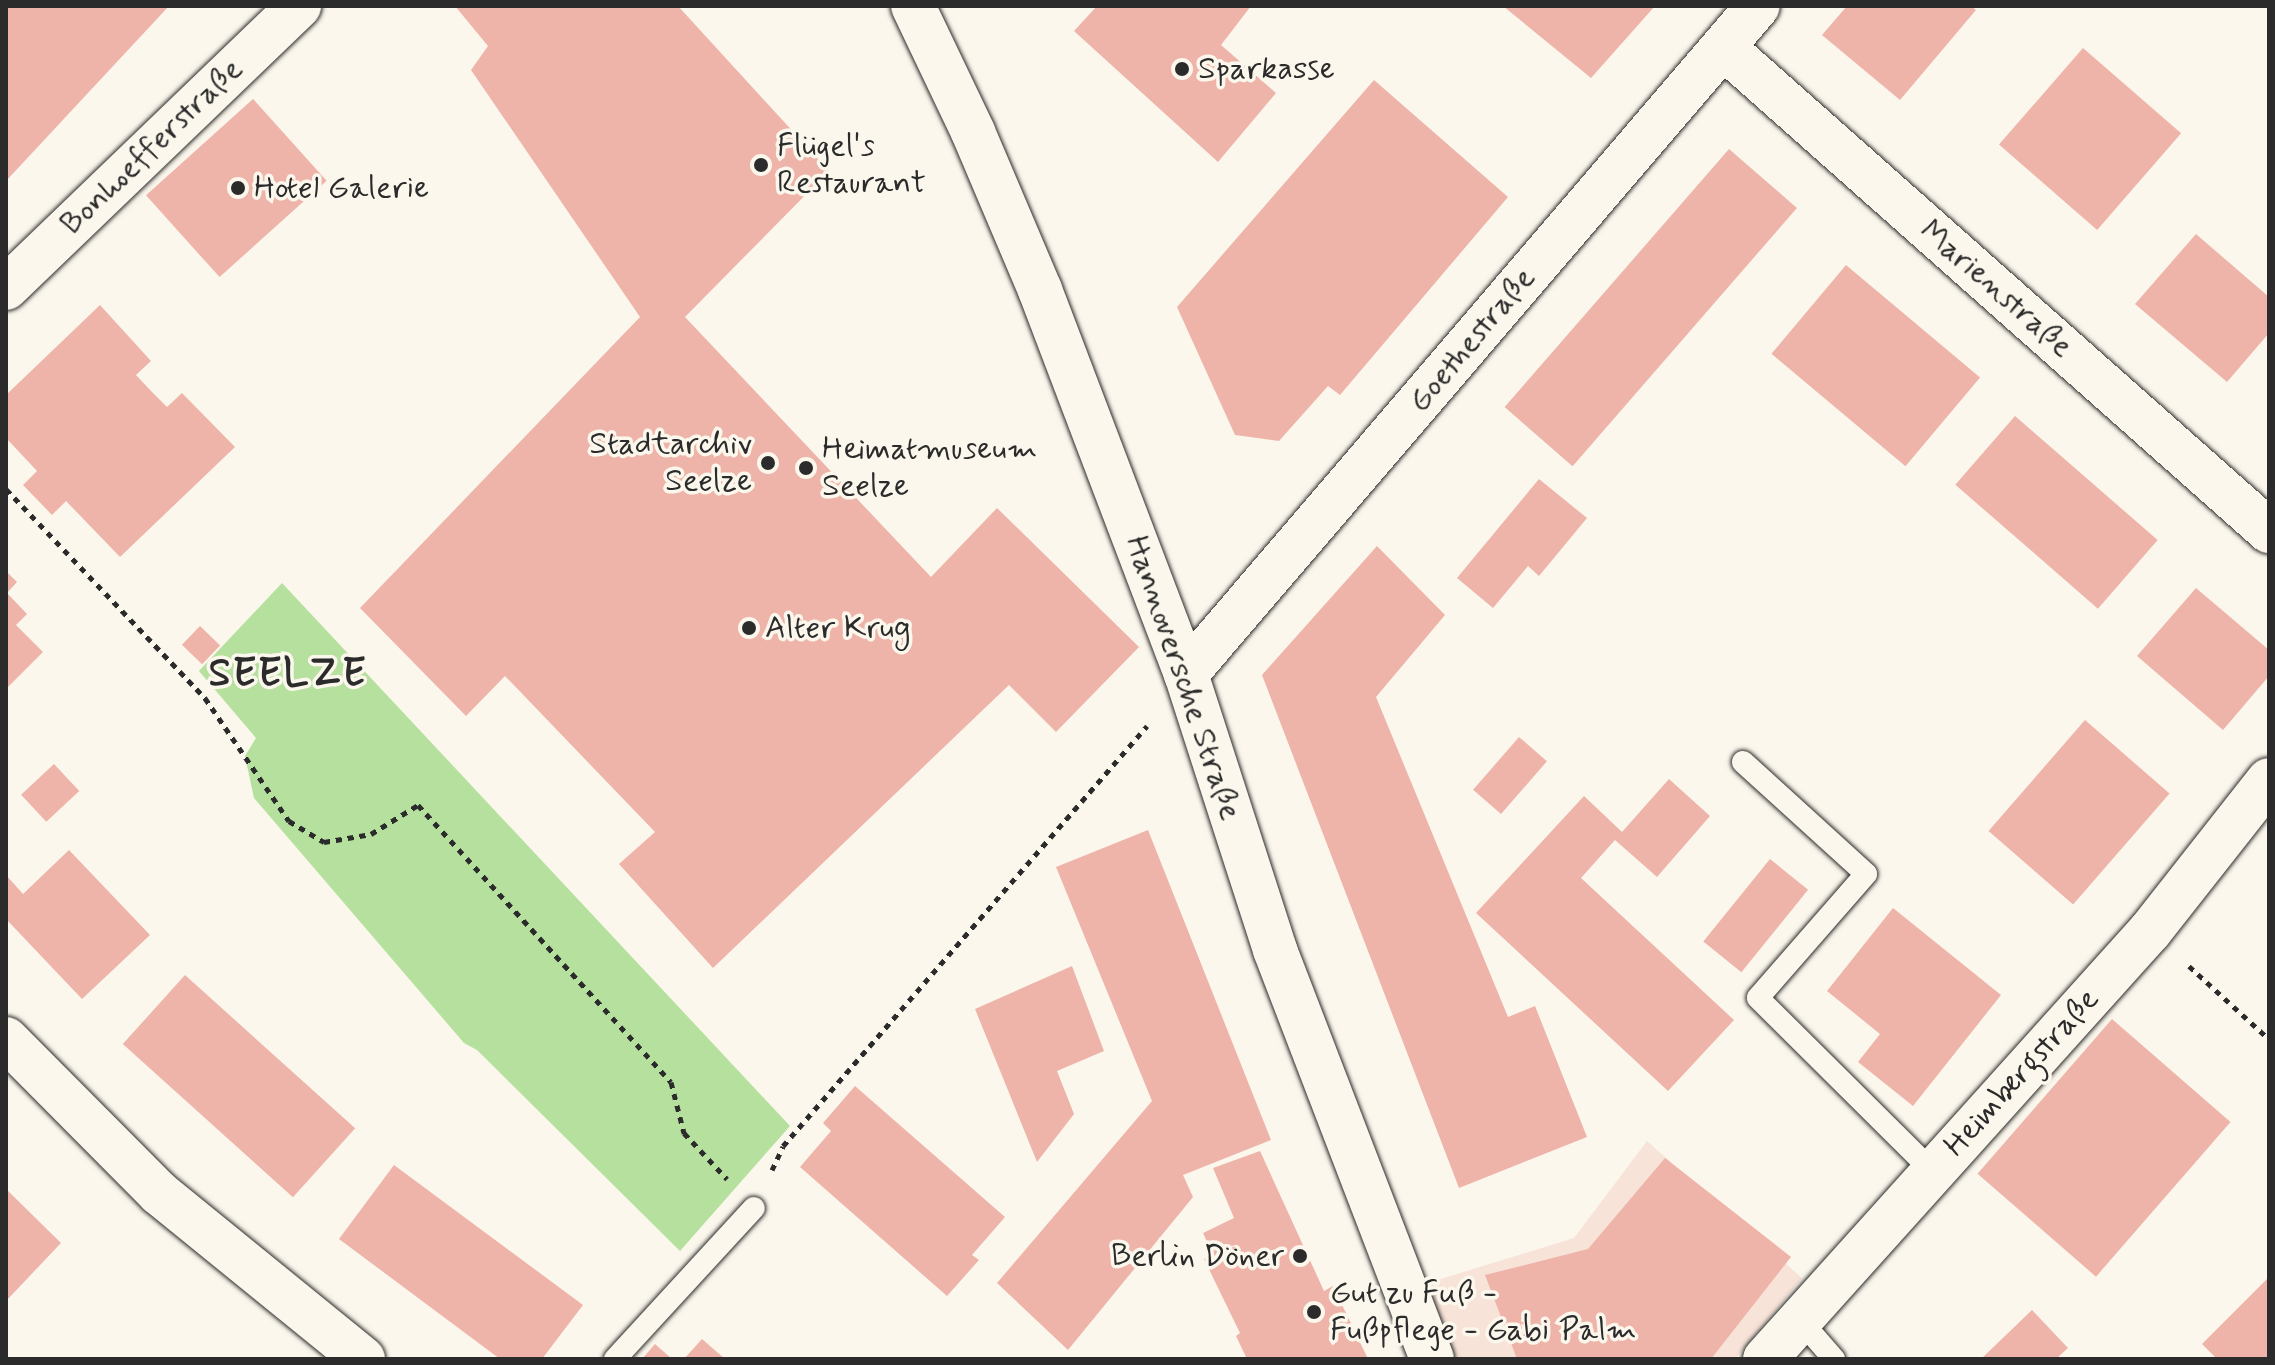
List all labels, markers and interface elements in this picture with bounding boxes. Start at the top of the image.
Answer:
street label: Bonhoefferstraße [53,50,251,244]
place label: Sparkasse [1198,50,1335,88]
marker: Sparkasse [1173,60,1191,78]
place label: Flügel's Restaurant [777,128,926,203]
marker: Flügel's Restaurant [752,156,770,174]
place label: Hotel Galerie [254,169,425,207]
marker: Hotel Galerie [229,179,247,197]
street label: Marienstraße [1911,212,2081,366]
street label: Goethestraße [1400,260,1544,420]
place label: Stadtarchiv Seelze [589,426,752,501]
place label: Heimatmuseum Seelze [822,431,1037,506]
marker: Stadtarchiv Seelze [759,454,777,472]
marker: Heimatmuseum Seelze [797,459,815,477]
street label: Hannoversche Straße [1116,531,1250,825]
place label: Alter Krug [765,609,911,647]
marker: Alter Krug [740,619,758,637]
district label: SEELZE [209,650,367,698]
street label: Heimbergstraße [1936,981,2108,1165]
place label: Berlin Döner [1110,1237,1284,1275]
marker: Berlin Döner [1291,1247,1309,1265]
place label: Gut zu Fuß - Fußpflege - Gabi Palm [1330,1275,1635,1350]
marker: Gut zu Fuß - Fußpflege - Gabi Palm [1305,1303,1323,1321]

